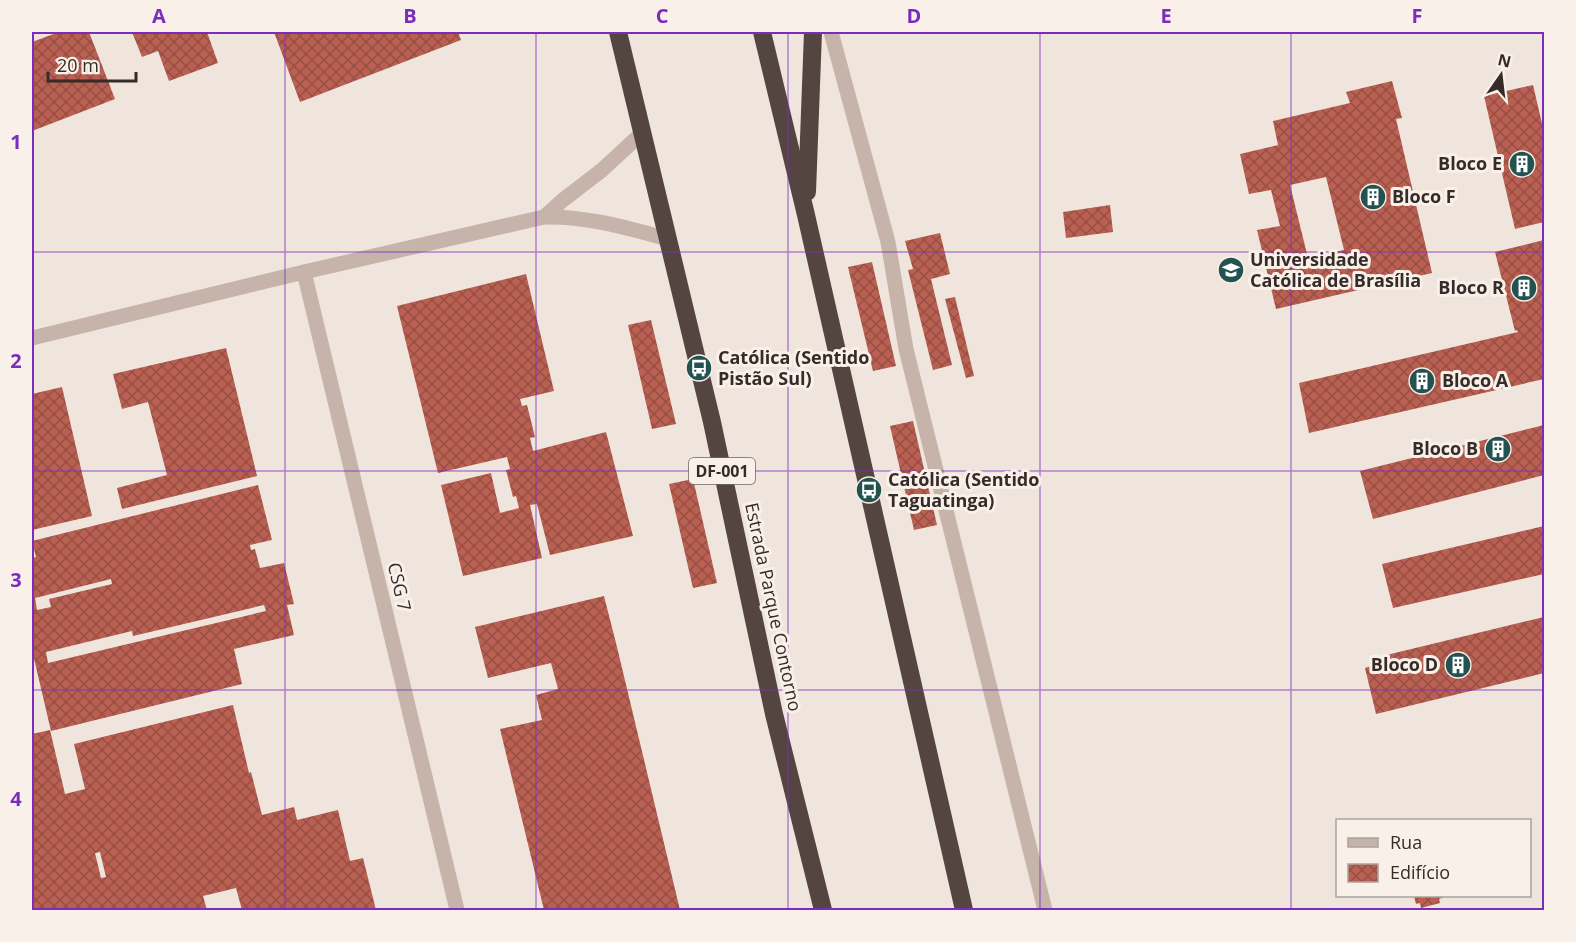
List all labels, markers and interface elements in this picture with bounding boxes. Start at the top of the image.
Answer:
text: A [152,2,166,29]
text: B [403,2,417,29]
text: C [656,2,669,29]
text: D [907,2,921,29]
text: E [1160,2,1172,29]
text: F [1412,2,1422,29]
scale bar [48,45,136,83]
north arrow [1471,45,1531,105]
text: N [1496,48,1514,73]
text: 20 m [57,53,99,77]
text: 1 [10,128,22,155]
building icon: Bloco E [1507,149,1537,179]
place label: Bloco E [1438,151,1502,175]
building icon: Bloco F [1358,182,1388,212]
place label: Bloco F [1392,184,1456,208]
place label: Universidade Católica de Brasília [1250,247,1421,292]
school or university icon: Universidade Católica de Brasília [1216,255,1246,285]
building icon: Bloco R [1509,273,1539,303]
place label: Bloco R [1438,275,1504,299]
place label: Católica (Sentido Pistão Sul) [718,345,869,390]
text: 2 [10,347,22,374]
bus stop icon: Católica (Sentido Pistão Sul) [684,353,714,383]
building icon: Bloco A [1407,366,1437,396]
place label: Bloco A [1442,368,1509,392]
building icon: Bloco B [1483,434,1513,464]
place label: Bloco B [1412,436,1478,460]
road number: DF-001 [689,458,755,484]
place label: Católica (Sentido Taguatinga) [888,467,1039,512]
bus stop icon: Católica (Sentido Taguatinga) [854,475,884,505]
street label: Estrada Parque Contorno [740,500,808,713]
street label: CSG 7 [383,560,417,613]
text: 3 [10,566,22,593]
building icon: Bloco D [1443,650,1473,680]
place label: Bloco D [1371,652,1438,676]
text: 4 [10,785,22,812]
legend [1336,819,1531,897]
text: Rua [1390,830,1422,854]
text: Edifício [1390,860,1450,884]

